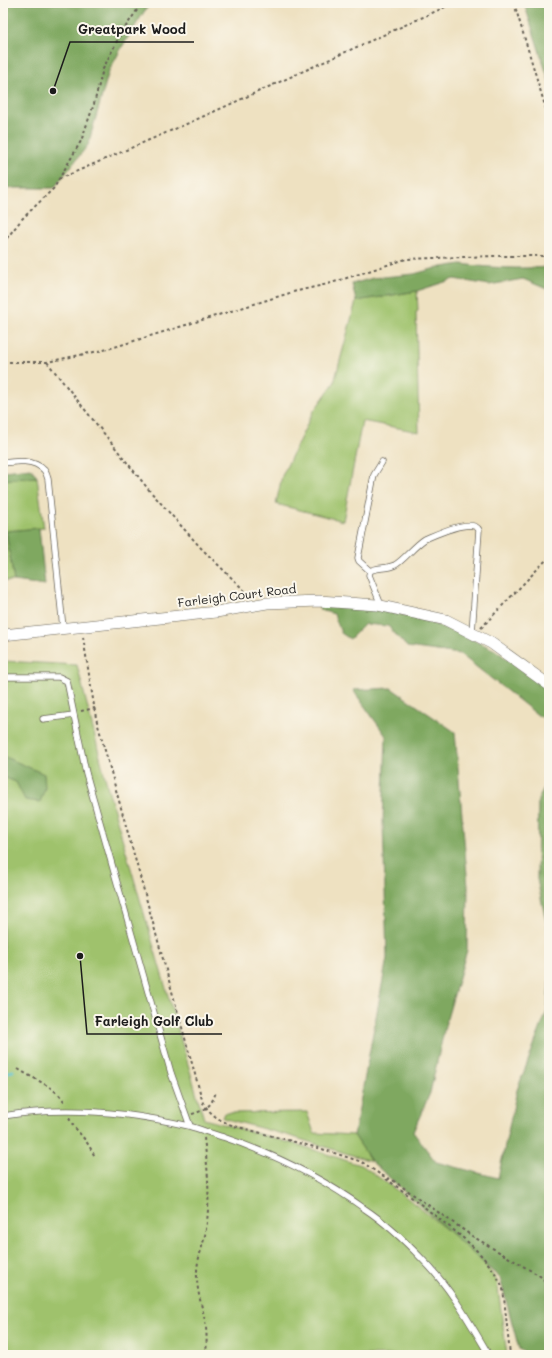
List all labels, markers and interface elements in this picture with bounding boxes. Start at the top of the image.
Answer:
callout: Greatpark Wood [70,17,194,42]
text: Greatpark Wood [78,20,186,37]
street label: Farleigh Court Road [177,580,297,610]
callout: Farleigh Golf Club [87,1009,222,1034]
text: Farleigh Golf Club [94,1012,214,1029]

